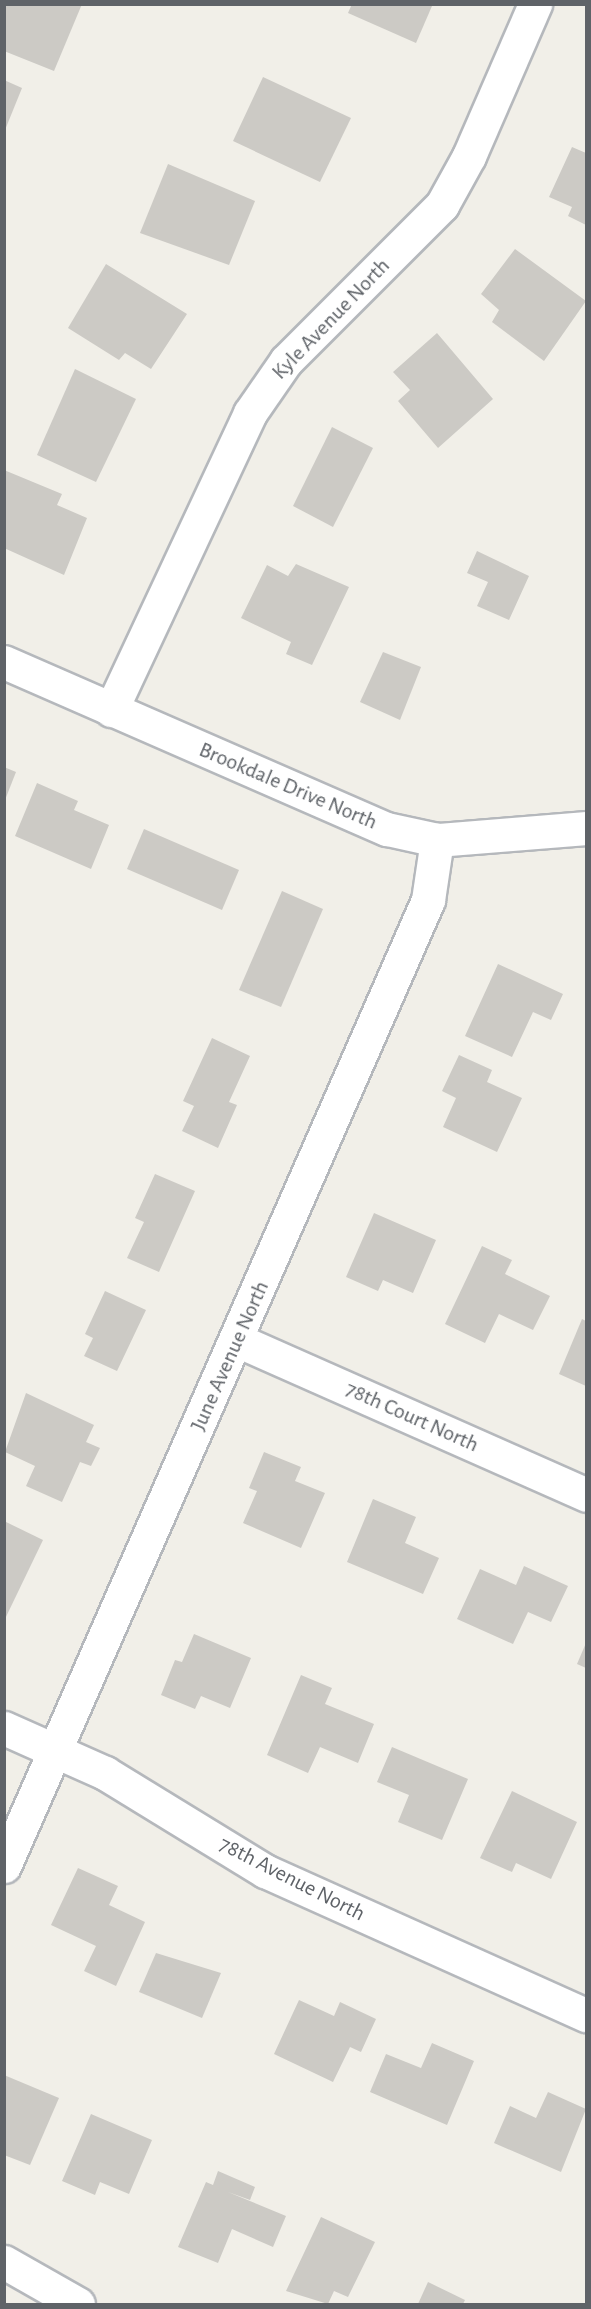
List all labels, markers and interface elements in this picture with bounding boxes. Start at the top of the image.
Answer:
street label: Kyle Avenue North [266,253,396,385]
street label: Brookdale Drive North [195,737,381,835]
street label: June Avenue North [185,1277,275,1435]
street label: 78th Court North [341,1376,483,1458]
street label: 78th Avenue North [215,1831,369,1927]

